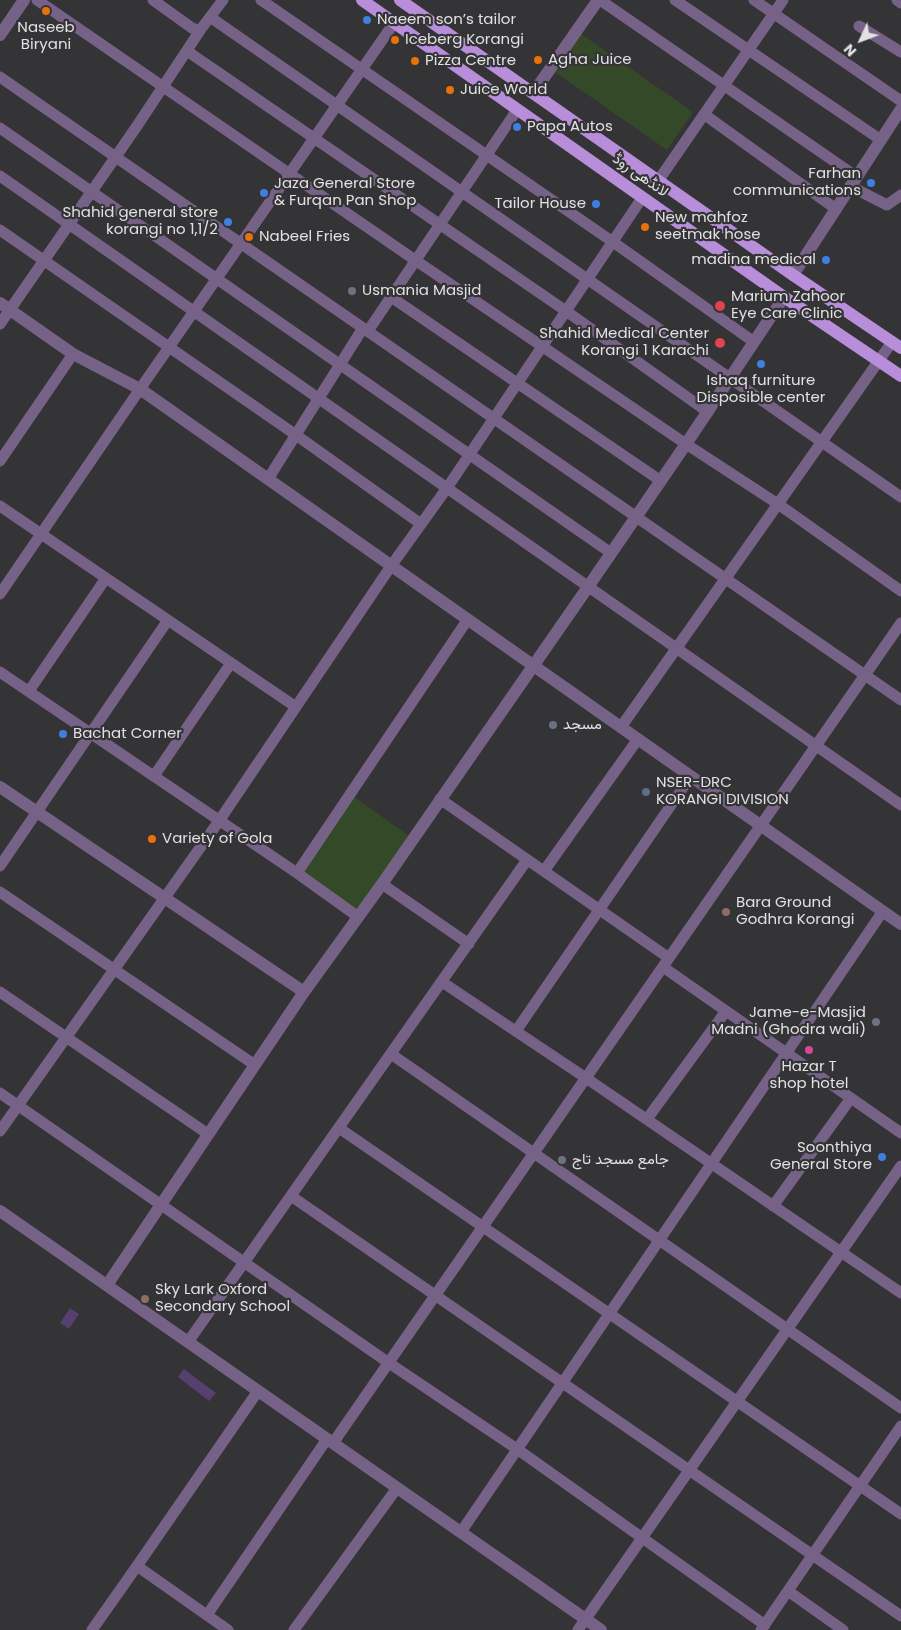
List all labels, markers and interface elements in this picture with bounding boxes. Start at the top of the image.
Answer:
marker: Naseeb Biryani [40,5,52,17]
place label: Naeem son’s tailor [377,11,516,29]
marker: Naeem son’s tailor [361,14,373,26]
north arrow [836,15,886,65]
place label: Naseeb Biryani [17,19,75,54]
place label: Iceberg Korangi [405,31,524,49]
marker: Iceberg Korangi [389,34,401,46]
text: N [839,40,861,61]
place label: Agha Juice [548,51,632,69]
place label: Pizza Centre [425,52,516,70]
marker: Agha Juice [532,54,544,66]
marker: Pizza Centre [409,55,421,67]
place label: Juice World [460,81,547,99]
marker: Juice World [444,84,456,96]
place label: Papa Autos [527,118,613,136]
marker: Papa Autos [511,121,523,133]
street label: لانڈھی روڈ [609,150,671,202]
place label: Farhan communications [733,165,861,200]
place label: Jaza General Store & Furqan Pan Shop [274,175,416,210]
marker: Farhan communications [865,177,877,189]
marker: Jaza General Store & Furqan Pan Shop [258,187,270,199]
place label: Tailor House [494,195,586,213]
marker: Tailor House [590,198,602,210]
place label: Shahid general store korangi no 1,1/2 [62,204,218,239]
place label: New mahfoz seetmak hose [655,209,761,244]
marker: Shahid general store korangi no 1,1/2 [222,216,234,228]
marker: New mahfoz seetmak hose [639,221,651,233]
place label: Nabeel Fries [259,228,350,246]
marker: Nabeel Fries [243,231,255,243]
place label: madina medical [691,251,816,269]
marker: madina medical [820,254,832,266]
place label: Usmania Masjid [362,282,481,300]
marker: Usmania Masjid [346,285,358,297]
place label: Marium Zahoor Eye Care Clinic [731,288,845,323]
marker: Marium Zahoor Eye Care Clinic [713,299,727,313]
place label: Shahid Medical Center Korangi 1 Karachi [539,325,709,360]
marker: Shahid Medical Center Korangi 1 Karachi [713,336,727,350]
marker: Ishaq furniture Disposible center [755,358,767,370]
place label: Ishaq furniture Disposible center [697,372,825,407]
place label: مسجد [563,716,602,734]
marker: مسجد [547,719,559,731]
place label: Bachat Corner [73,725,182,743]
marker: Bachat Corner [57,728,69,740]
place label: NSER-DRC KORANGI DIVISION [656,774,789,809]
marker: NSER-DRC KORANGI DIVISION [640,786,652,798]
place label: Variety of Gola [162,830,272,848]
marker: Variety of Gola [146,833,158,845]
place label: Bara Ground Godhra Korangi [736,894,854,929]
marker: Bara Ground Godhra Korangi [720,906,732,918]
place label: Jame-e-Masjid Madni (Ghodra wali) [711,1004,866,1039]
marker: Jame-e-Masjid Madni (Ghodra wali) [870,1016,882,1028]
marker: Hazar T shop hotel [803,1044,815,1056]
place label: Hazar T shop hotel [770,1058,848,1093]
place label: Soonthiya General Store [770,1139,872,1174]
place label: جامع مسجد تاج [572,1151,669,1169]
marker: Soonthiya General Store [876,1151,888,1163]
marker: جامع مسجد تاج [556,1154,568,1166]
place label: Sky Lark Oxford Secondary School [155,1281,290,1316]
marker: Sky Lark Oxford Secondary School [139,1293,151,1305]

